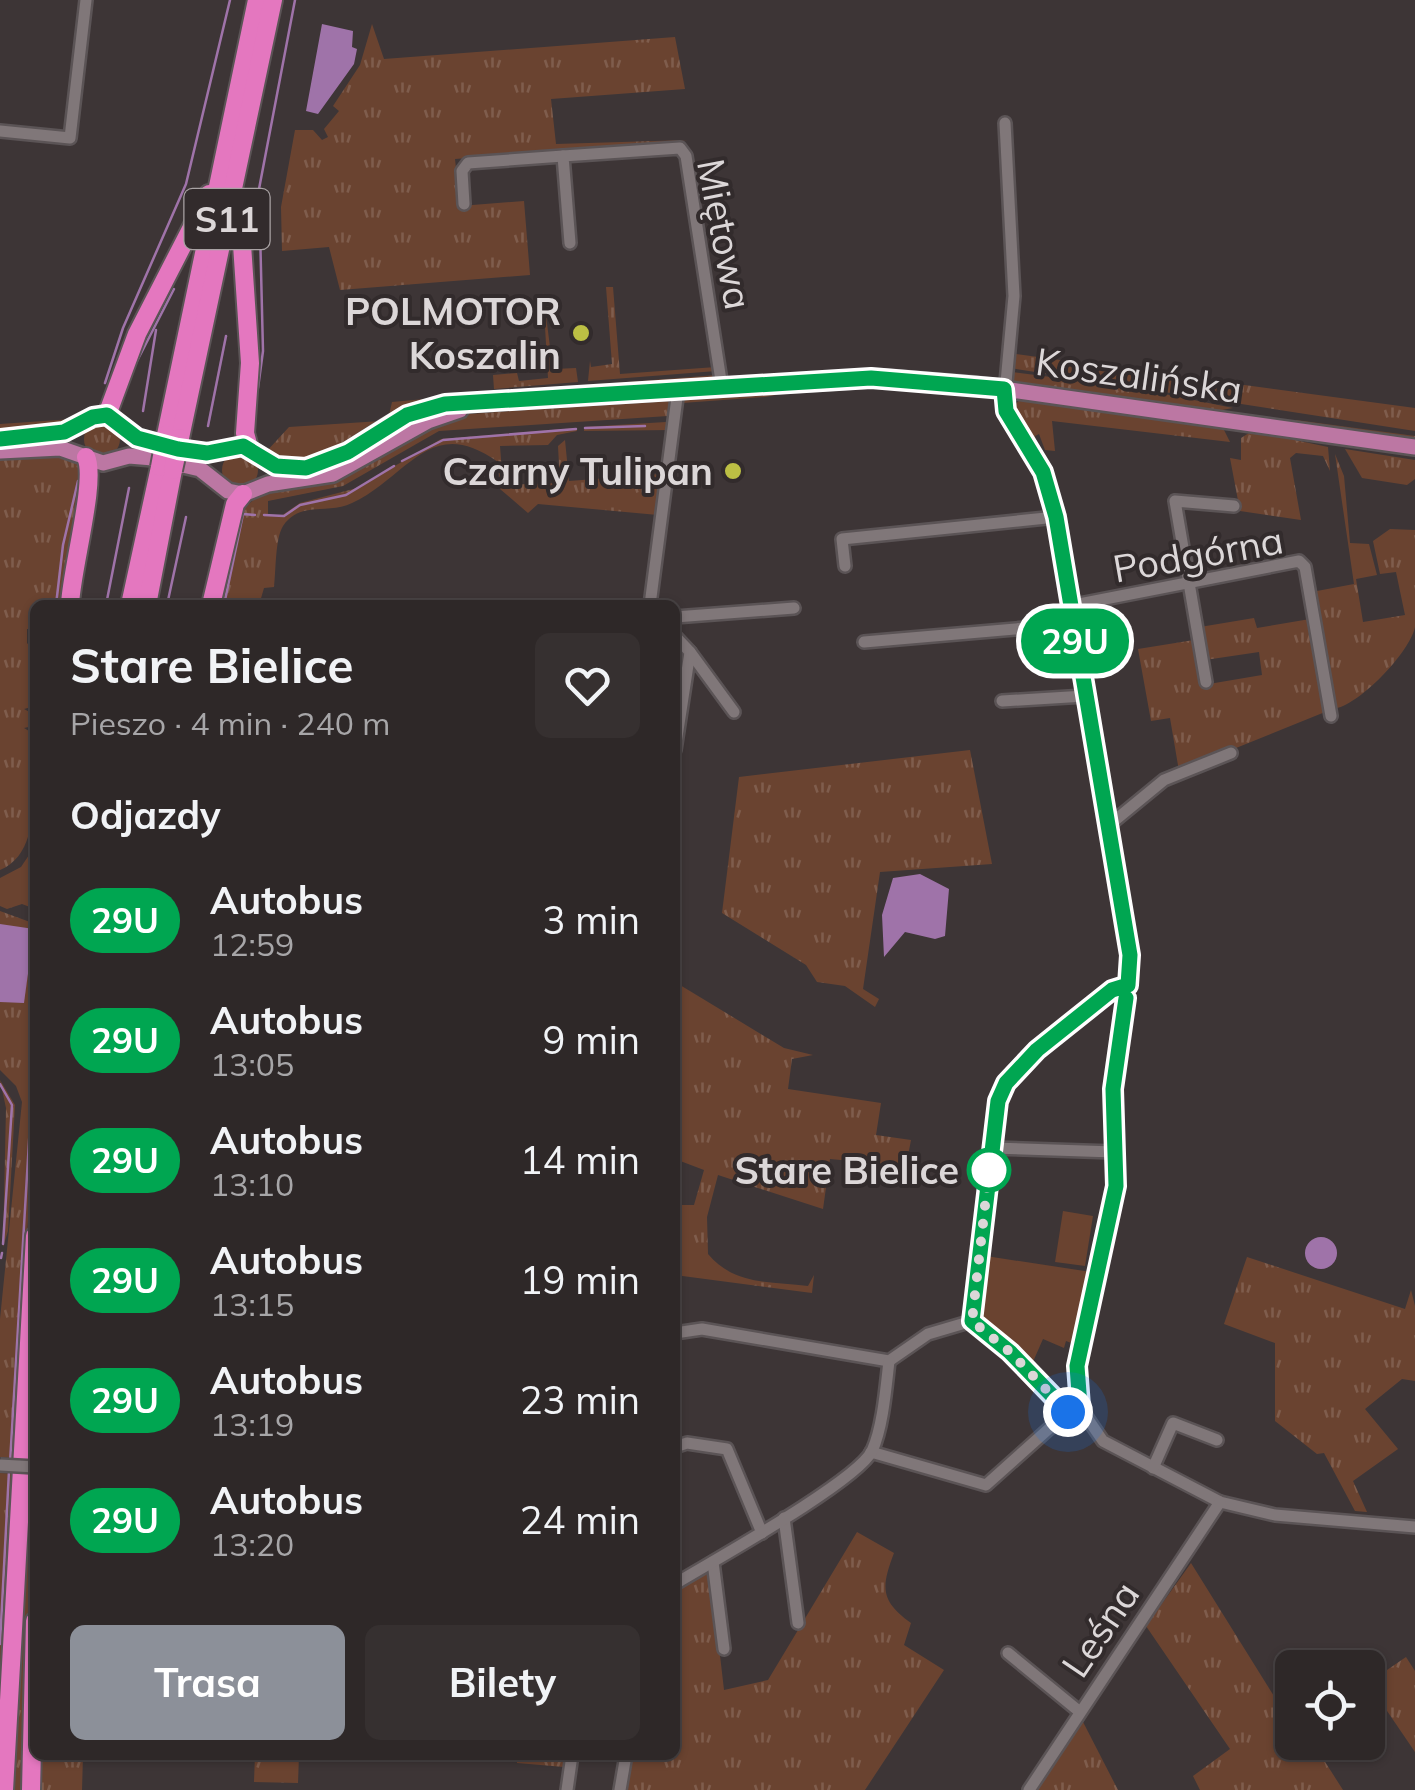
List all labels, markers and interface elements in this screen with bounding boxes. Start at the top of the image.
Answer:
street label: Miętowa [687,155,763,313]
road number: S11 [184,189,270,249]
place label: POLMOTOR Koszalin [345,287,561,379]
marker: POLMOTOR Koszalin [570,322,592,344]
street label: Koszalińska [1033,337,1245,413]
place label: Czarny Tulipan [442,447,713,495]
marker: Czarny Tulipan [722,460,744,482]
street label: Podgórna [1109,515,1287,593]
line badge: 29U [1018,608,1132,674]
text: 29U [1041,619,1109,663]
button: heart [535,633,640,738]
text: Stare Bielice [70,635,354,695]
text: Pieszo · 4 min · 240 m [70,703,390,743]
text: Odjazdy [70,791,221,839]
text: Autobus [210,876,363,924]
text: 3 min [543,896,640,944]
text: 29U [91,898,159,942]
text: 12:59 [210,924,294,964]
text: Autobus [210,996,363,1044]
text: 9 min [543,1016,640,1064]
text: 29U [91,1018,159,1062]
text: 13:05 [210,1044,294,1084]
text: Autobus [210,1116,363,1164]
text: 14 min [520,1136,640,1184]
text: 29U [91,1138,159,1182]
place label: Stare Bielice [734,1146,959,1194]
marker: Stare Bielice [968,1149,1010,1191]
text: 13:10 [210,1164,294,1204]
text: Autobus [210,1236,363,1284]
text: 19 min [520,1256,640,1304]
text: 29U [91,1258,159,1302]
text: 13:15 [210,1284,294,1324]
text: Autobus [210,1356,363,1404]
text: 23 min [520,1376,640,1424]
text: 29U [91,1378,159,1422]
your location [1043,1387,1093,1437]
text: 13:19 [210,1404,294,1444]
text: Autobus [210,1476,363,1524]
text: 24 min [520,1496,640,1544]
text: 29U [91,1498,159,1542]
text: 13:20 [210,1524,294,1564]
street label: Leśna [1051,1572,1149,1686]
button: Trasa [70,1625,345,1740]
button: Bilety [365,1625,640,1740]
map controls [1275,1650,1385,1760]
button: locate [1275,1650,1385,1760]

